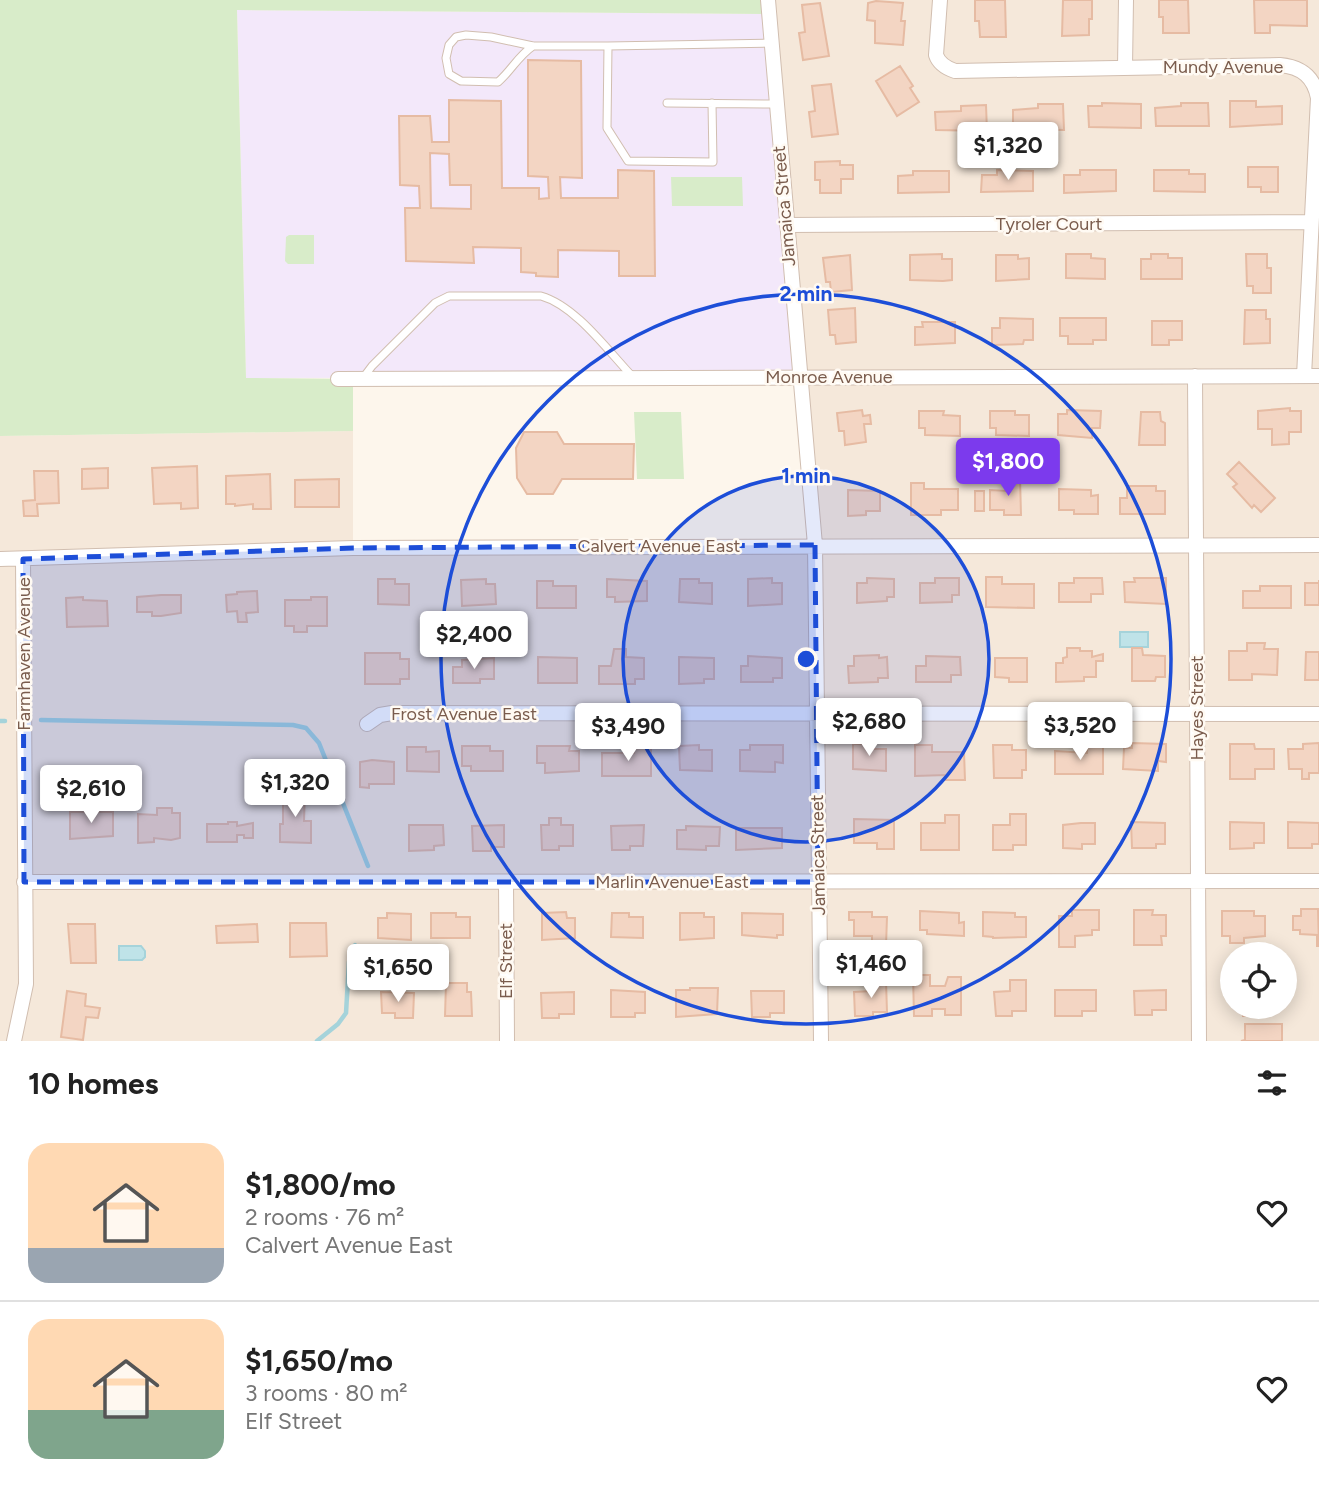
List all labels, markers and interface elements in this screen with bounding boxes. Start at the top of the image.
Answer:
street label: Mundy Avenue [1163,56,1283,78]
pin: $1,320 [951,122,1065,182]
text: $1,320 [973,131,1043,159]
street label: Jamaica Street [768,145,800,267]
street label: Tyroler Court [996,213,1102,235]
text: 2 min [780,281,832,306]
street label: Monroe Avenue [765,366,893,388]
pin: $1,800 [951,438,1065,498]
text: $1,800 [972,447,1044,475]
text: 1 min [781,463,831,488]
street label: Calvert Avenue East [578,535,741,557]
street label: Farmhaven Avenue [13,577,35,731]
pin: $2,400 [417,612,531,671]
text: $2,400 [436,620,512,648]
centre of rings [794,647,818,671]
street label: Hayes Street [1186,655,1208,760]
pin: $2,680 [812,698,926,758]
pin: $3,520 [1023,702,1137,762]
street label: Frost Avenue East [391,703,537,725]
pin: $3,490 [571,704,685,763]
text: $2,680 [832,707,906,735]
text: $3,520 [1043,711,1117,739]
text: $3,490 [591,712,665,740]
pin: $1,320 [238,760,352,819]
pin: $2,610 [34,766,148,825]
text: $1,320 [260,768,330,796]
text: $2,610 [56,774,126,802]
street label: Jamaica Street [806,794,830,916]
street label: Marlin Avenue East [595,871,749,893]
street label: Elf Street [495,923,517,999]
pin: $1,460 [814,940,928,1000]
map controls [1220,942,1297,1019]
button: locate [1220,942,1297,1019]
pin: $1,650 [341,944,455,1004]
text: $1,460 [835,949,907,977]
text: $1,650 [363,953,433,981]
icon: filters [1253,1064,1291,1102]
text: 10 homes [28,1065,159,1102]
text: $1,800/mo [245,1166,396,1203]
icon: home [84,1171,168,1255]
icon: heart [1253,1194,1291,1232]
text: 2 rooms · 76 m² [245,1203,404,1231]
text: Calvert Avenue East [245,1231,453,1259]
text: $1,650/mo [245,1342,393,1379]
icon: home [84,1347,168,1431]
icon: heart [1253,1370,1291,1408]
text: 3 rooms · 80 m² [245,1379,408,1407]
text: Elf Street [245,1407,342,1435]

